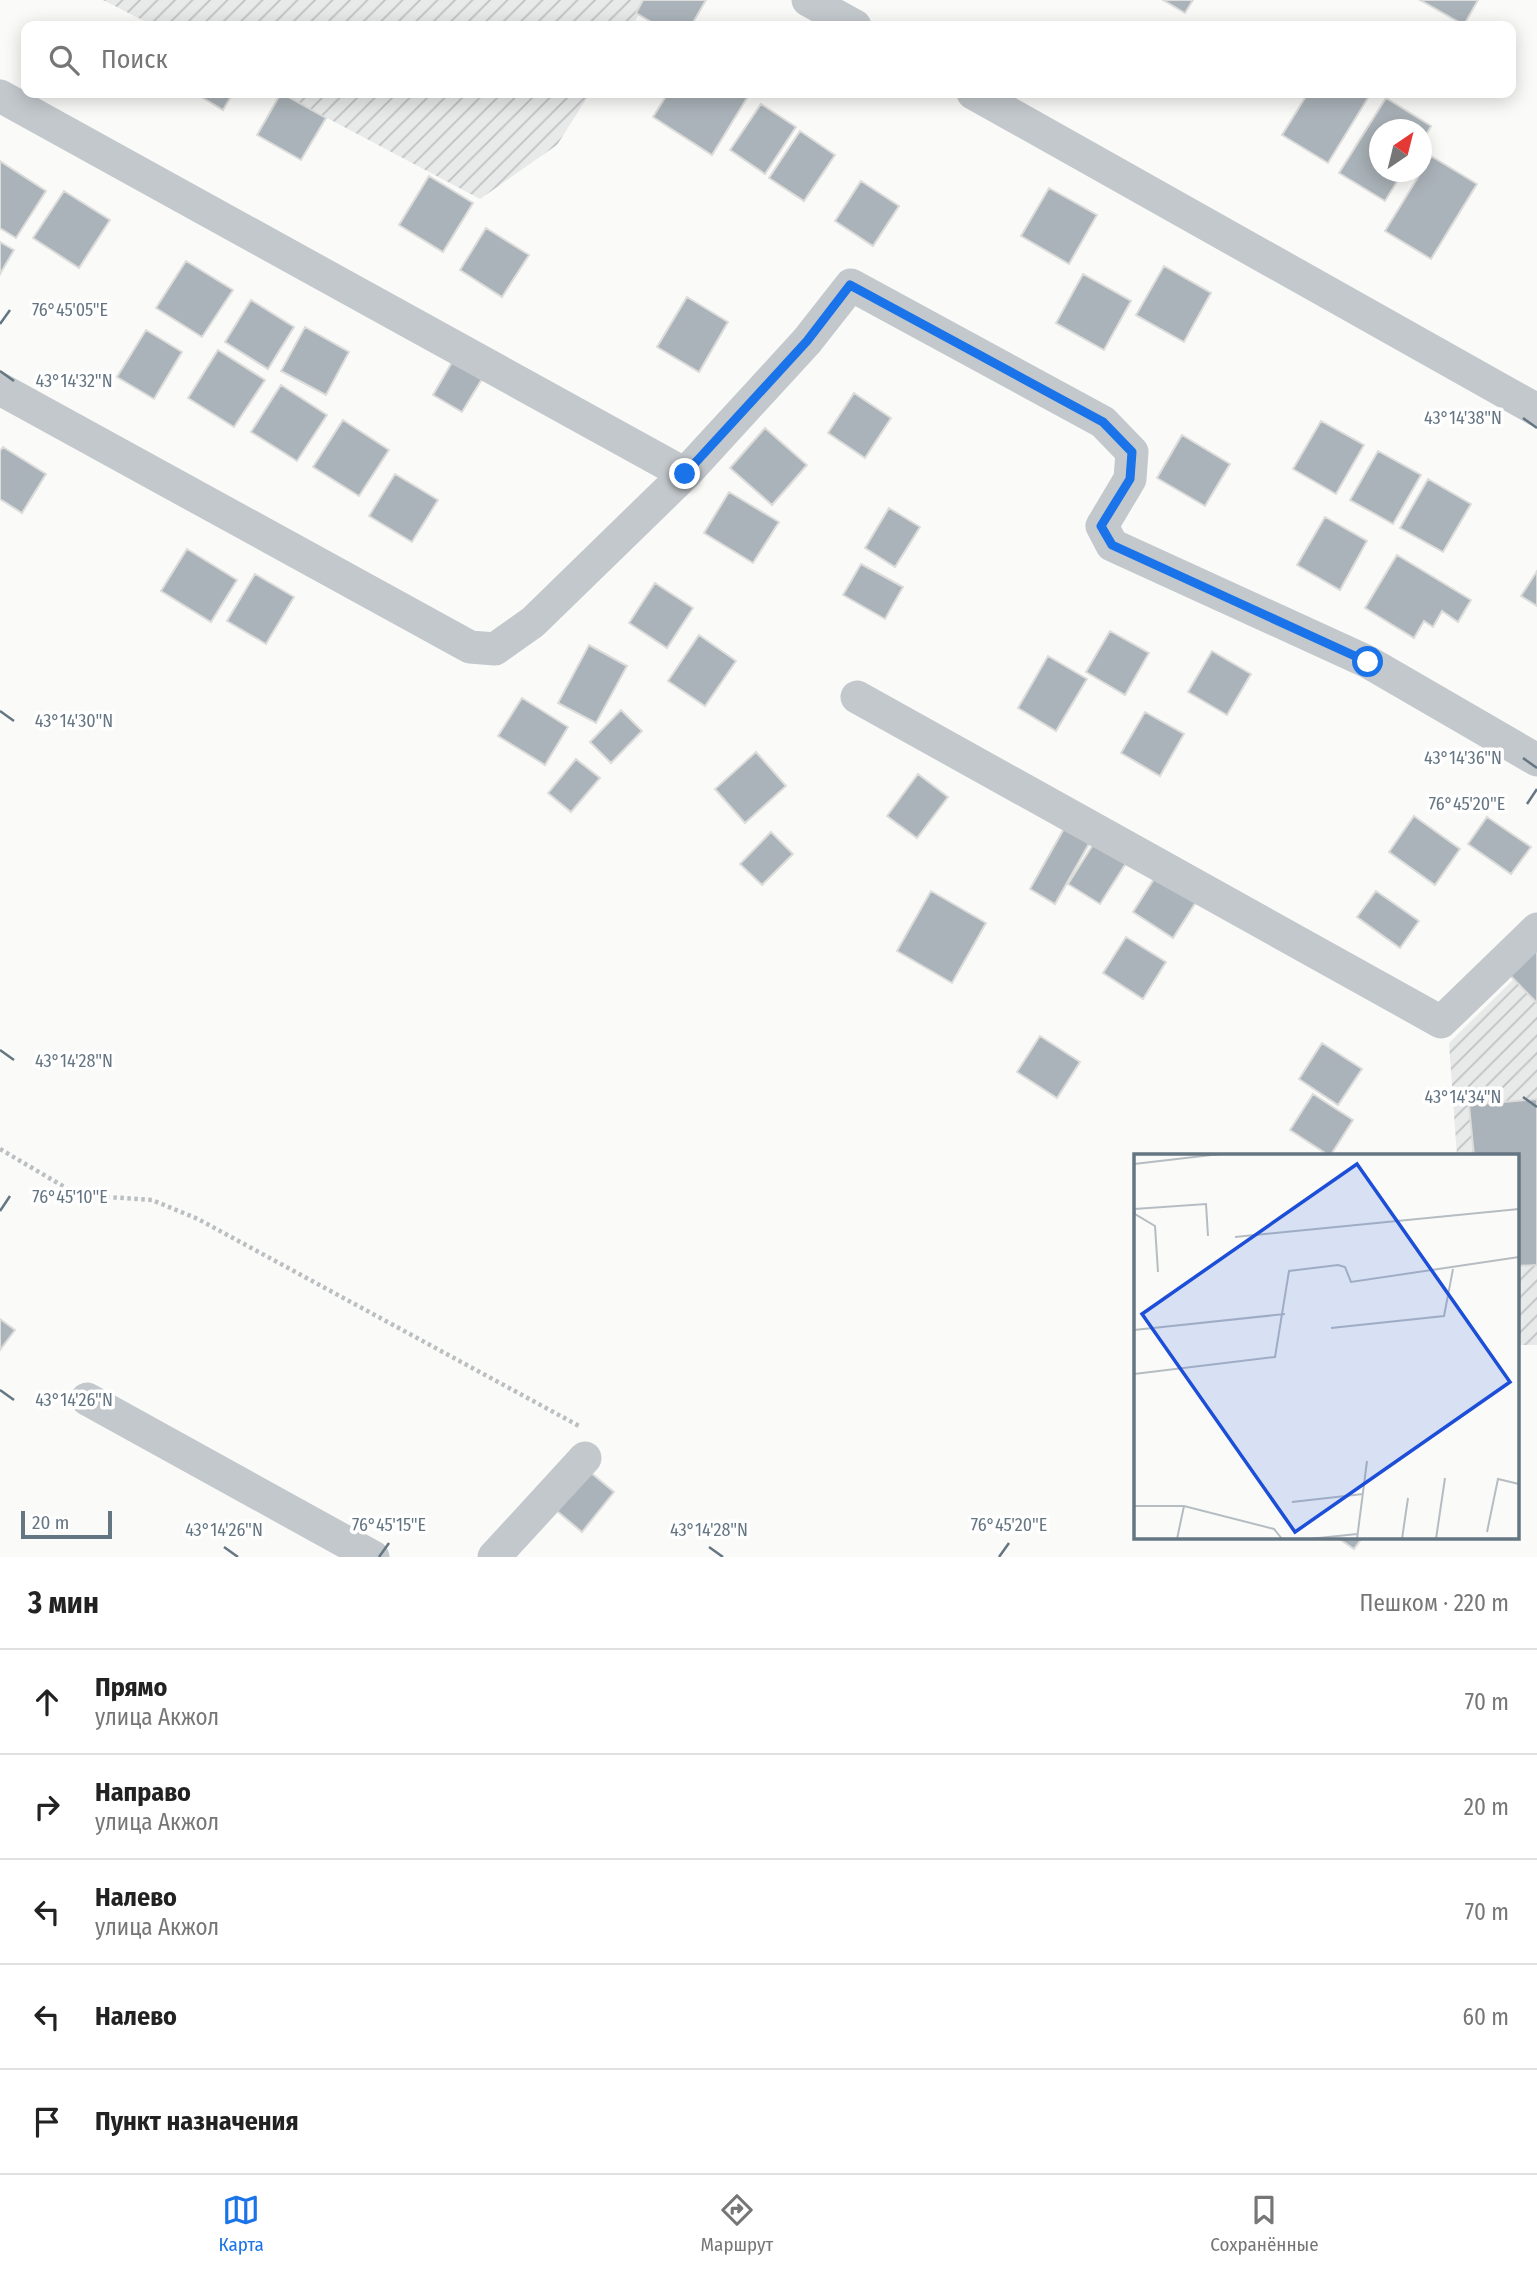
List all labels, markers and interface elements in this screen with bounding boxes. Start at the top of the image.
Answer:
search box [21,21,1516,98]
icon: search [45,41,83,79]
text: Поиск [101,44,168,75]
north arrow [1369,119,1432,182]
text: 76°45'05"E [32,299,108,321]
text: 43°14'32"N [35,370,113,392]
text: 43°14'38"N [1424,407,1502,429]
route end [669,458,700,489]
route start [1352,646,1383,677]
text: 43°14'30"N [35,710,113,732]
text: 43°14'36"N [1424,747,1502,769]
text: 76°45'20"E [1429,793,1505,815]
text: 43°14'28"N [35,1050,113,1072]
text: 43°14'34"N [1424,1086,1502,1108]
inset map [1134,1154,1520,1540]
text: 76°45'10"E [32,1186,108,1208]
text: 43°14'26"N [35,1389,113,1411]
scale bar [21,1508,112,1540]
text: 20 m [32,1511,69,1534]
text: 76°45'15"E [352,1514,426,1536]
text: 76°45'20"E [971,1514,1047,1536]
text: 43°14'26"N [185,1519,263,1541]
text: 43°14'28"N [670,1519,748,1541]
text: 3 мин [28,1585,99,1621]
text: Пешком · 220 m [1360,1589,1509,1617]
text: Прямо [95,1672,167,1703]
icon: ahead [28,1683,66,1721]
text: 70 m [1465,1688,1509,1716]
text: улица Акжол [95,1703,219,1731]
text: Направо [95,1777,191,1808]
icon: right [28,1788,66,1826]
text: 20 m [1464,1793,1509,1821]
text: улица Акжол [95,1808,219,1836]
text: Налево [95,1882,177,1913]
icon: left [28,1893,66,1931]
text: 70 m [1465,1898,1509,1926]
text: улица Акжол [95,1913,219,1941]
icon: left [28,1998,66,2036]
text: Налево [95,2001,177,2032]
text: 60 m [1463,2003,1509,2031]
icon: arrive [28,2103,66,2141]
text: Пункт назначения [95,2106,299,2137]
tab: Карта [218,2191,264,2256]
tab: Маршрут [701,2191,773,2256]
tab: Сохранённые [1210,2191,1319,2256]

